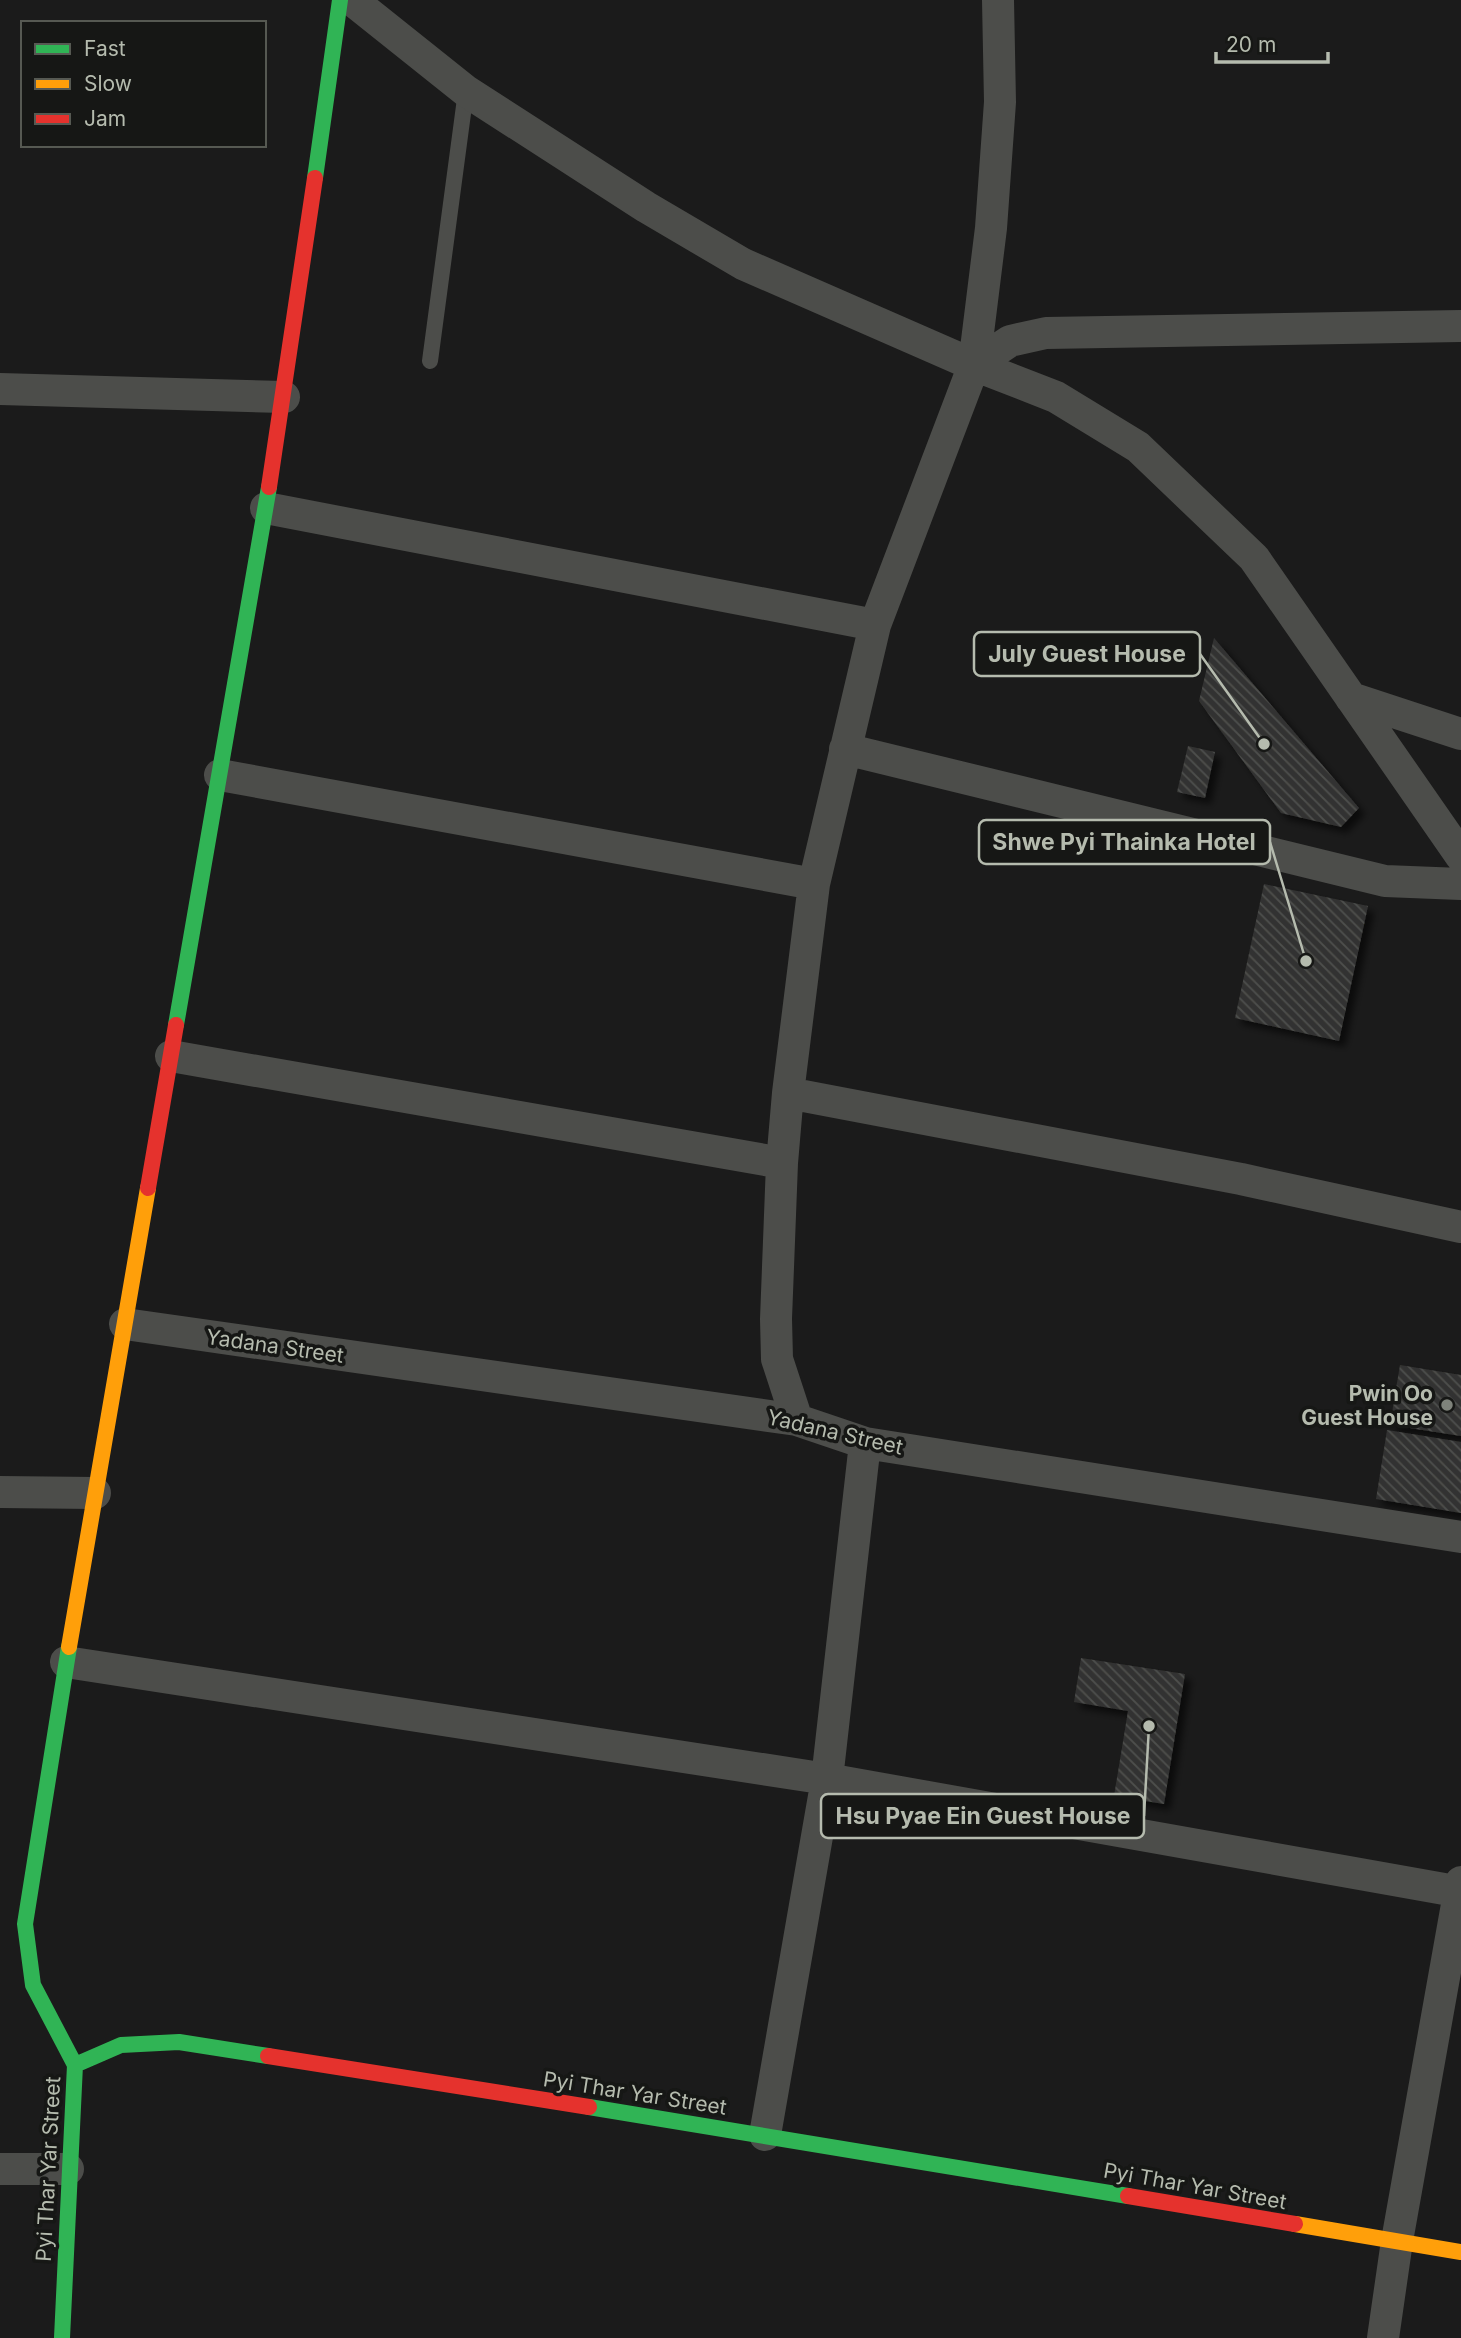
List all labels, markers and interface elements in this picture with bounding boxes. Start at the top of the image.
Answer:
legend [21,21,266,147]
scale bar [1216,21,1328,65]
text: 20 m [1226,32,1276,57]
text: Fast [84,36,126,61]
text: Slow [84,71,132,96]
text: Jam [84,106,126,131]
callout: July Guest House [974,632,1200,676]
text: July Guest House [988,640,1186,668]
callout: Shwe Pyi Thainka Hotel [979,820,1270,864]
text: Shwe Pyi Thainka Hotel [992,828,1256,856]
street label: Yadana Street [205,1324,345,1368]
place label: Pwin Oo Guest House [1301,1381,1433,1430]
marker: Pwin Oo Guest House [1439,1397,1455,1413]
street label: Yadana Street [765,1404,905,1460]
callout: Hsu Pyae Ein Guest House [821,1794,1144,1838]
text: Hsu Pyae Ein Guest House [835,1802,1131,1830]
street label: Pyi Thar Yar Street [541,2066,729,2120]
street label: Pyi Thar Yar Street [31,2076,65,2262]
street label: Pyi Thar Yar Street [1102,2158,1289,2214]

